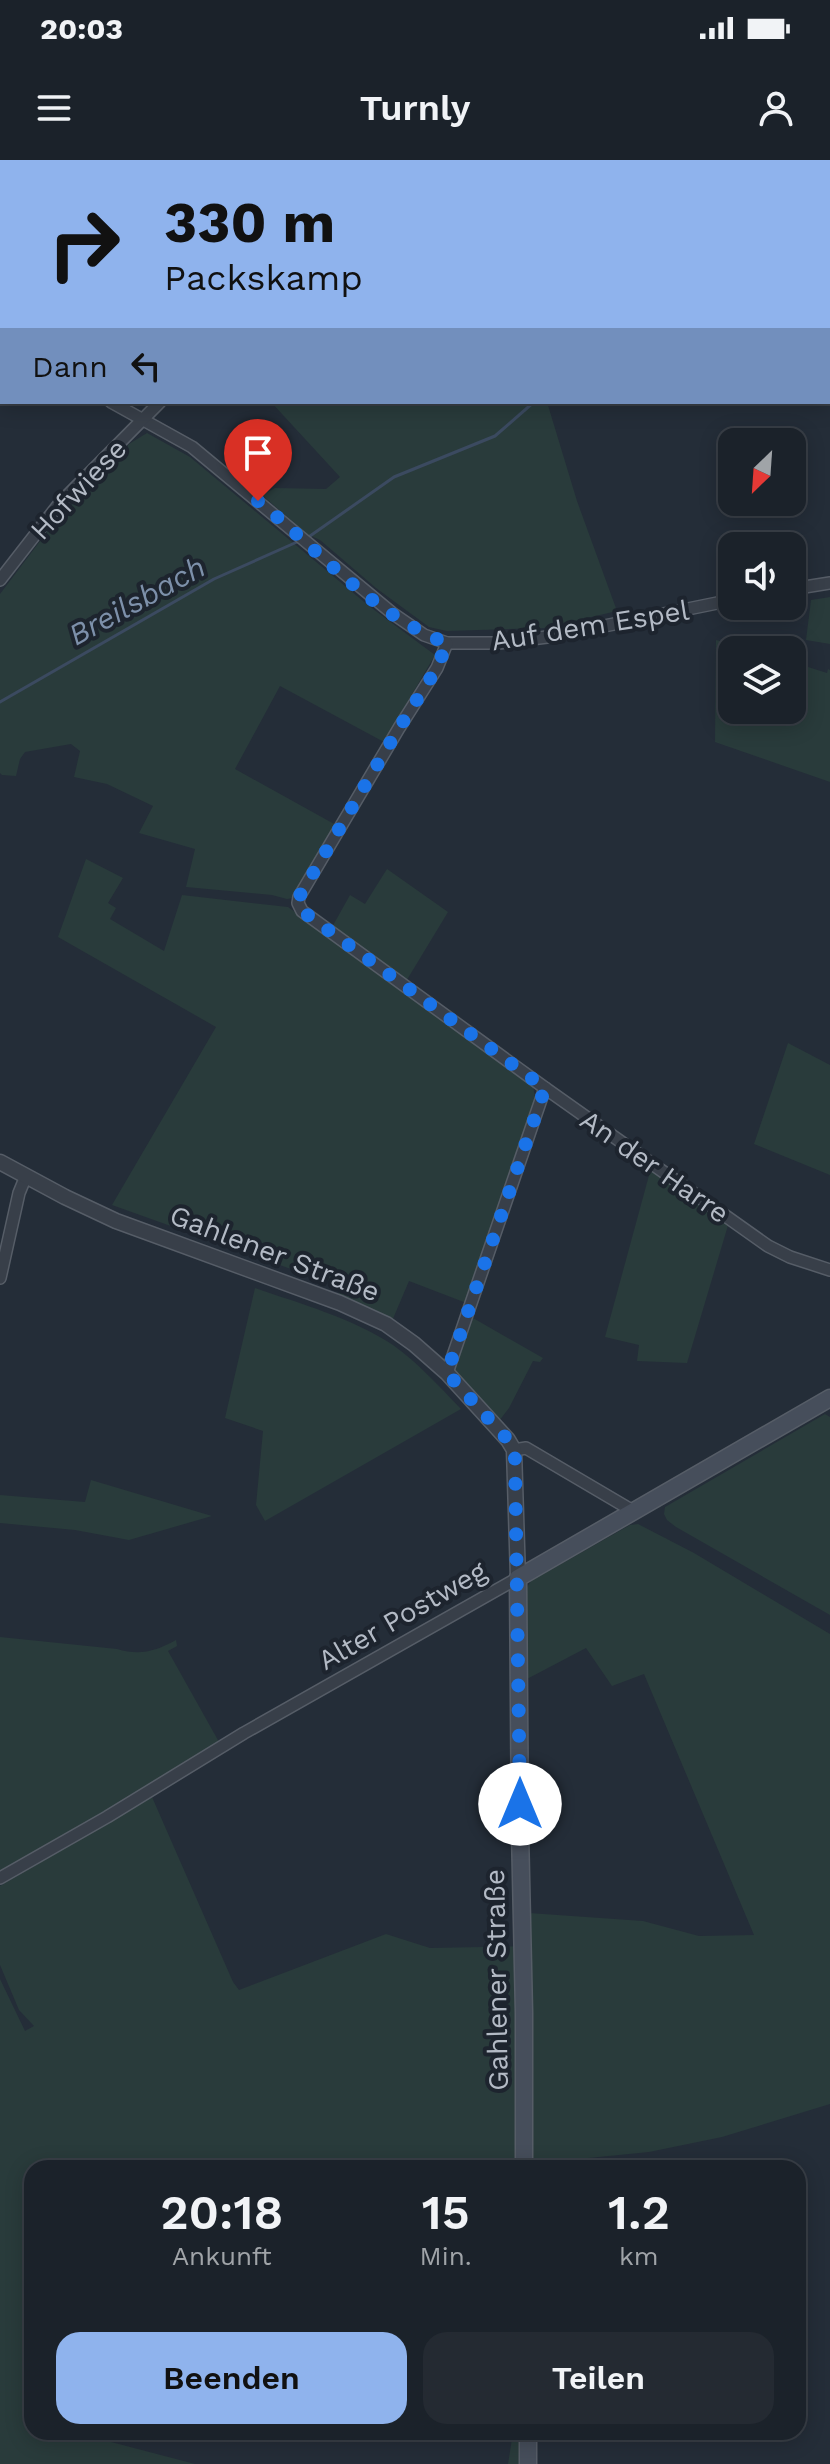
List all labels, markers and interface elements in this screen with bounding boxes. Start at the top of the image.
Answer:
text: 20:03 [40,11,123,46]
icon: menu [32,86,76,130]
icon: person [754,86,798,130]
text: Turnly [360,87,470,129]
text: 330 m [164,190,335,256]
icon: right [32,192,136,296]
text: Packskamp [164,257,363,299]
icon: left [124,344,168,388]
text: Dann [32,349,108,384]
pin [224,419,292,501]
north arrow [718,428,806,516]
map controls [718,428,806,724]
icon: arrive [236,431,280,475]
street label: Hofwiese [23,432,133,547]
button: sound [718,532,806,620]
water label: Breilsbach [62,549,211,652]
street label: Auf dem Espel [489,594,692,657]
button: layers [718,636,806,724]
street label: An der Harre [574,1103,736,1230]
street label: Gahlener Straße [165,1198,384,1309]
street label: Alter Postweg [312,1554,492,1677]
position arrow [478,1762,562,1846]
street label: Gahlener Straße [478,1869,515,2091]
text: 20:18 [160,2184,283,2241]
text: 15 [422,2184,470,2241]
text: 1.2 [608,2184,670,2241]
text: Ankunft [172,2241,272,2271]
text: Min. [420,2241,472,2271]
text: km [619,2241,659,2271]
button: Beenden [56,2332,407,2424]
button: Teilen [423,2332,774,2424]

